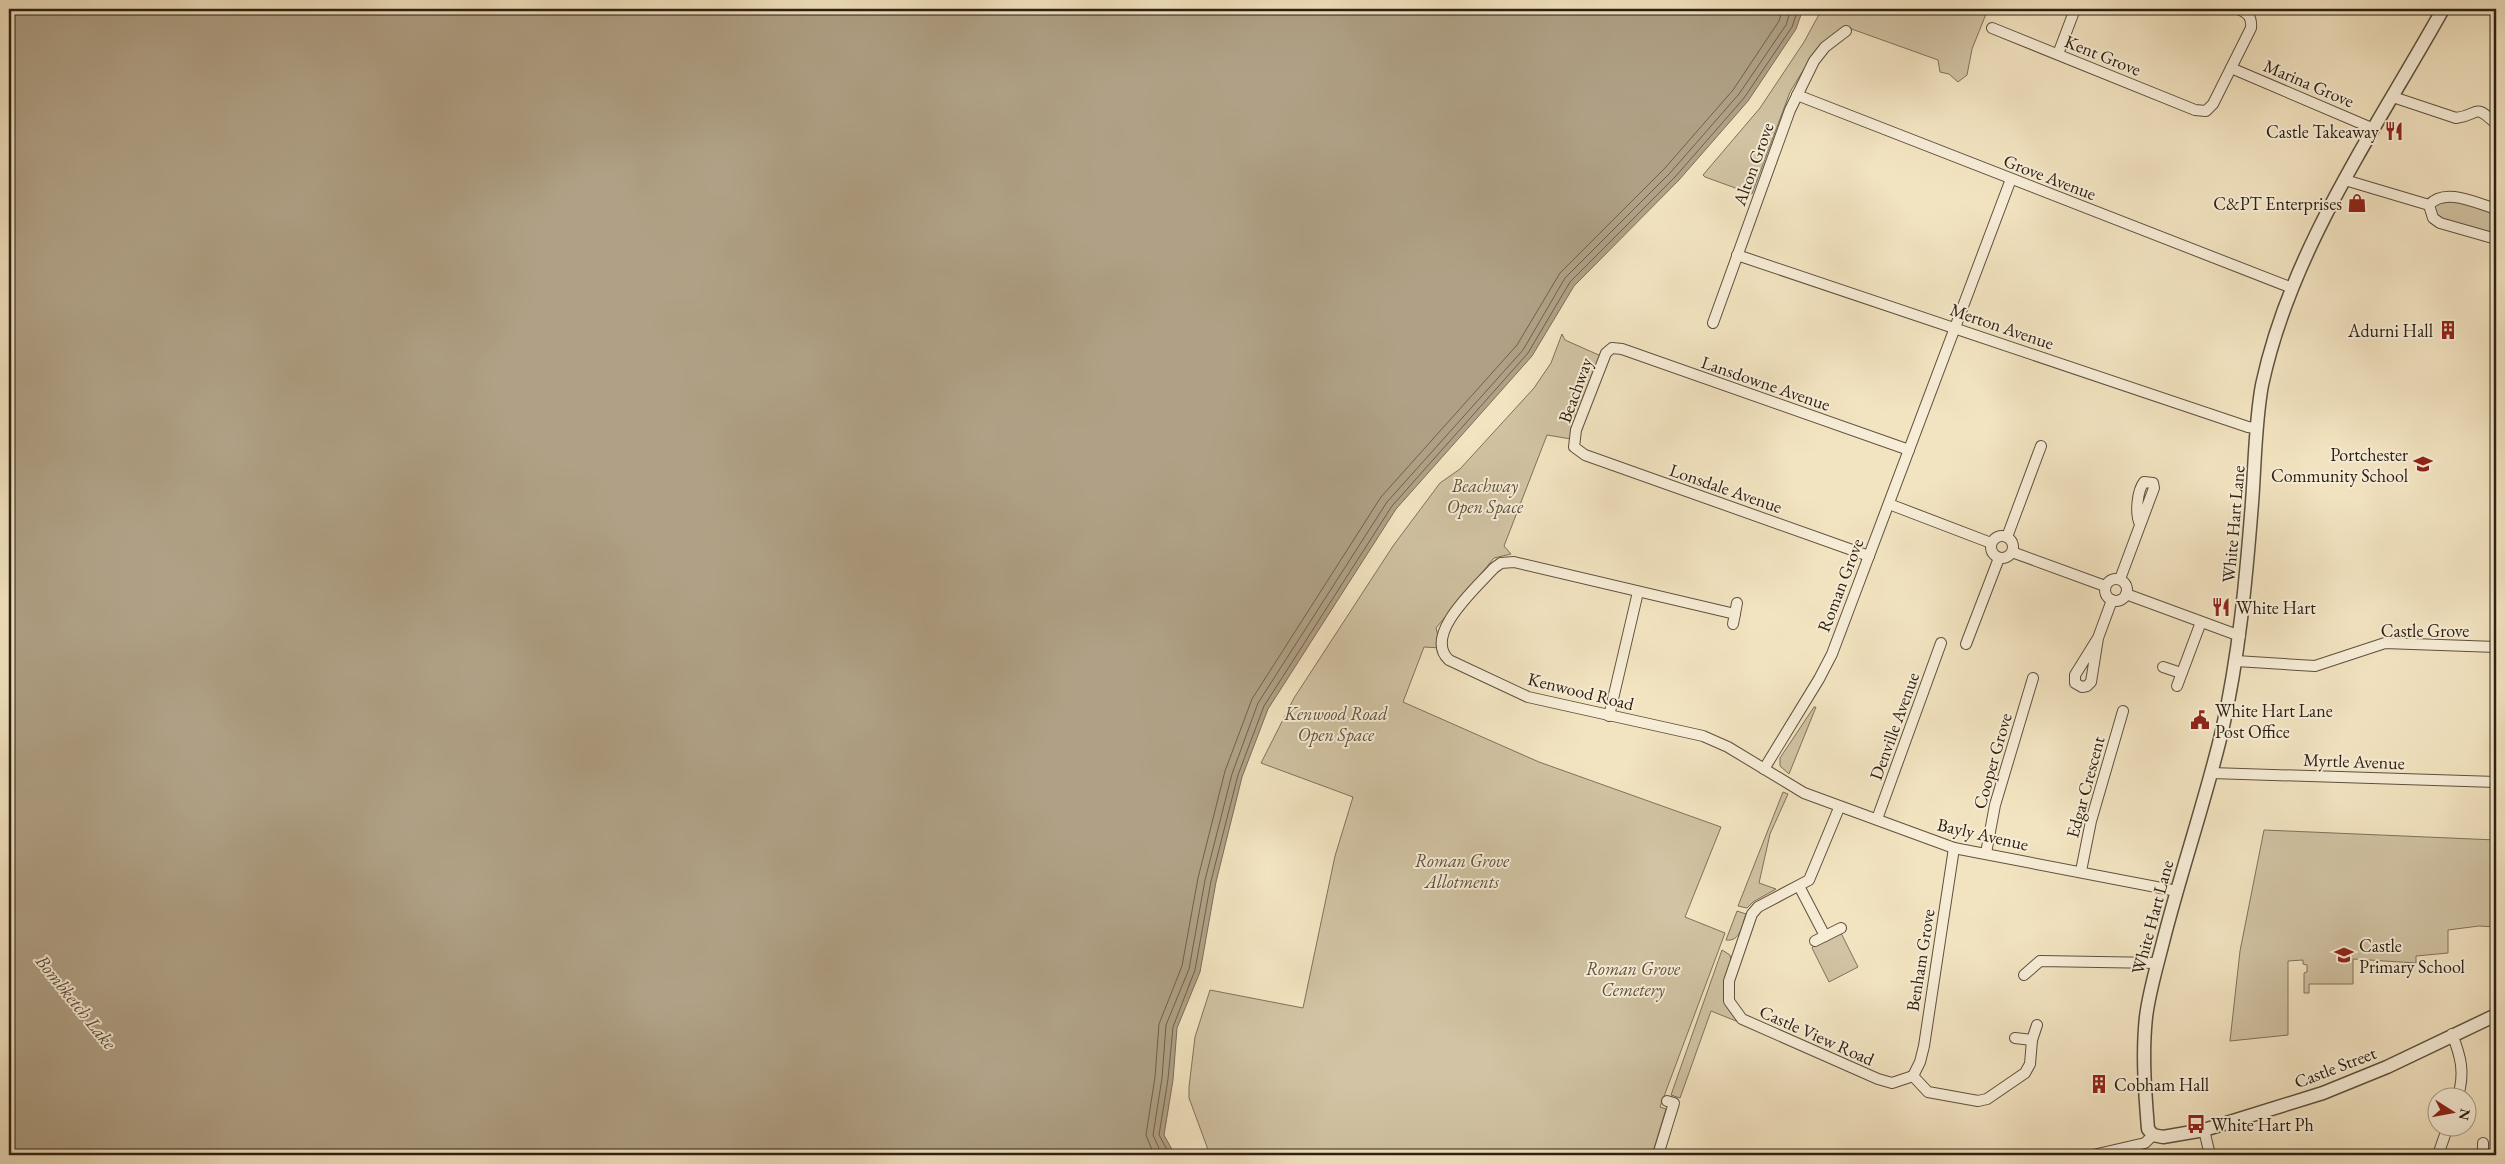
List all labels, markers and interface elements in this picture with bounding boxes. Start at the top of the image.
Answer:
street label: Kent Grove [2061,29,2145,81]
street label: Marina Grove [2260,54,2358,112]
street label: Alton Grove [1727,119,1779,210]
place label: Castle Takeaway [2266,120,2379,143]
restaurant icon: Castle Takeaway [2383,120,2405,142]
street label: Grove Avenue [2000,149,2100,205]
place label: C&PT Enterprises [2213,192,2342,215]
shop icon: C&PT Enterprises [2346,192,2368,214]
street label: Merton Avenue [1947,298,2057,354]
place label: Adurni Hall [2347,319,2433,342]
building icon: Adurni Hall [2437,319,2459,341]
street label: Lansdowne Avenue [1698,350,1834,416]
street label: Beachway [1553,354,1597,426]
place label: Portchester Community School [2271,443,2408,487]
school or university icon: Portchester Community School [2412,453,2434,475]
street label: Lonsdale Avenue [1667,458,1785,518]
street label: White Hart Lane [2216,464,2250,584]
park label: Beachway Open Space [1447,474,1524,519]
street label: Roman Grove [1812,535,1868,635]
restaurant icon: White Hart [2210,596,2232,618]
place label: White Hart [2236,596,2316,619]
street label: Castle Grove [2381,619,2469,642]
street label: Kenwood Road [1526,667,1637,715]
street label: Denville Avenue [1864,669,1924,783]
place label: White Hart Lane Post Office [2215,699,2333,743]
park label: Kenwood Road Open Space [1283,702,1388,747]
public building icon: White Hart Lane Post Office [2189,709,2211,731]
street label: Cooper Grove [1967,710,2017,812]
street label: Edgar Crescent [2060,733,2110,840]
street label: Myrtle Avenue [2303,748,2405,774]
street label: Bayly Avenue [1935,812,2031,856]
park label: Roman Grove Allotments [1415,849,1510,893]
street label: White Hart Lane [2126,857,2178,977]
street label: Benham Grove [1901,907,1939,1013]
place label: Castle Primary School [2359,934,2465,978]
school or university icon: Castle Primary School [2333,944,2355,966]
water label: Bombketch Lake [29,949,122,1055]
park label: Roman Grove Cemetery [1586,957,1681,1002]
street label: Castle View Road [1756,999,1879,1071]
street label: Castle Street [2291,1041,2380,1093]
building icon: Cobham Hall [2088,1073,2110,1095]
place label: Cobham Hall [2114,1073,2209,1096]
north arrow [2428,1086,2478,1136]
text: N [2455,1107,2475,1122]
bus stop icon: White Hart Ph [2185,1113,2207,1135]
place label: White Hart Ph [2211,1113,2314,1136]

